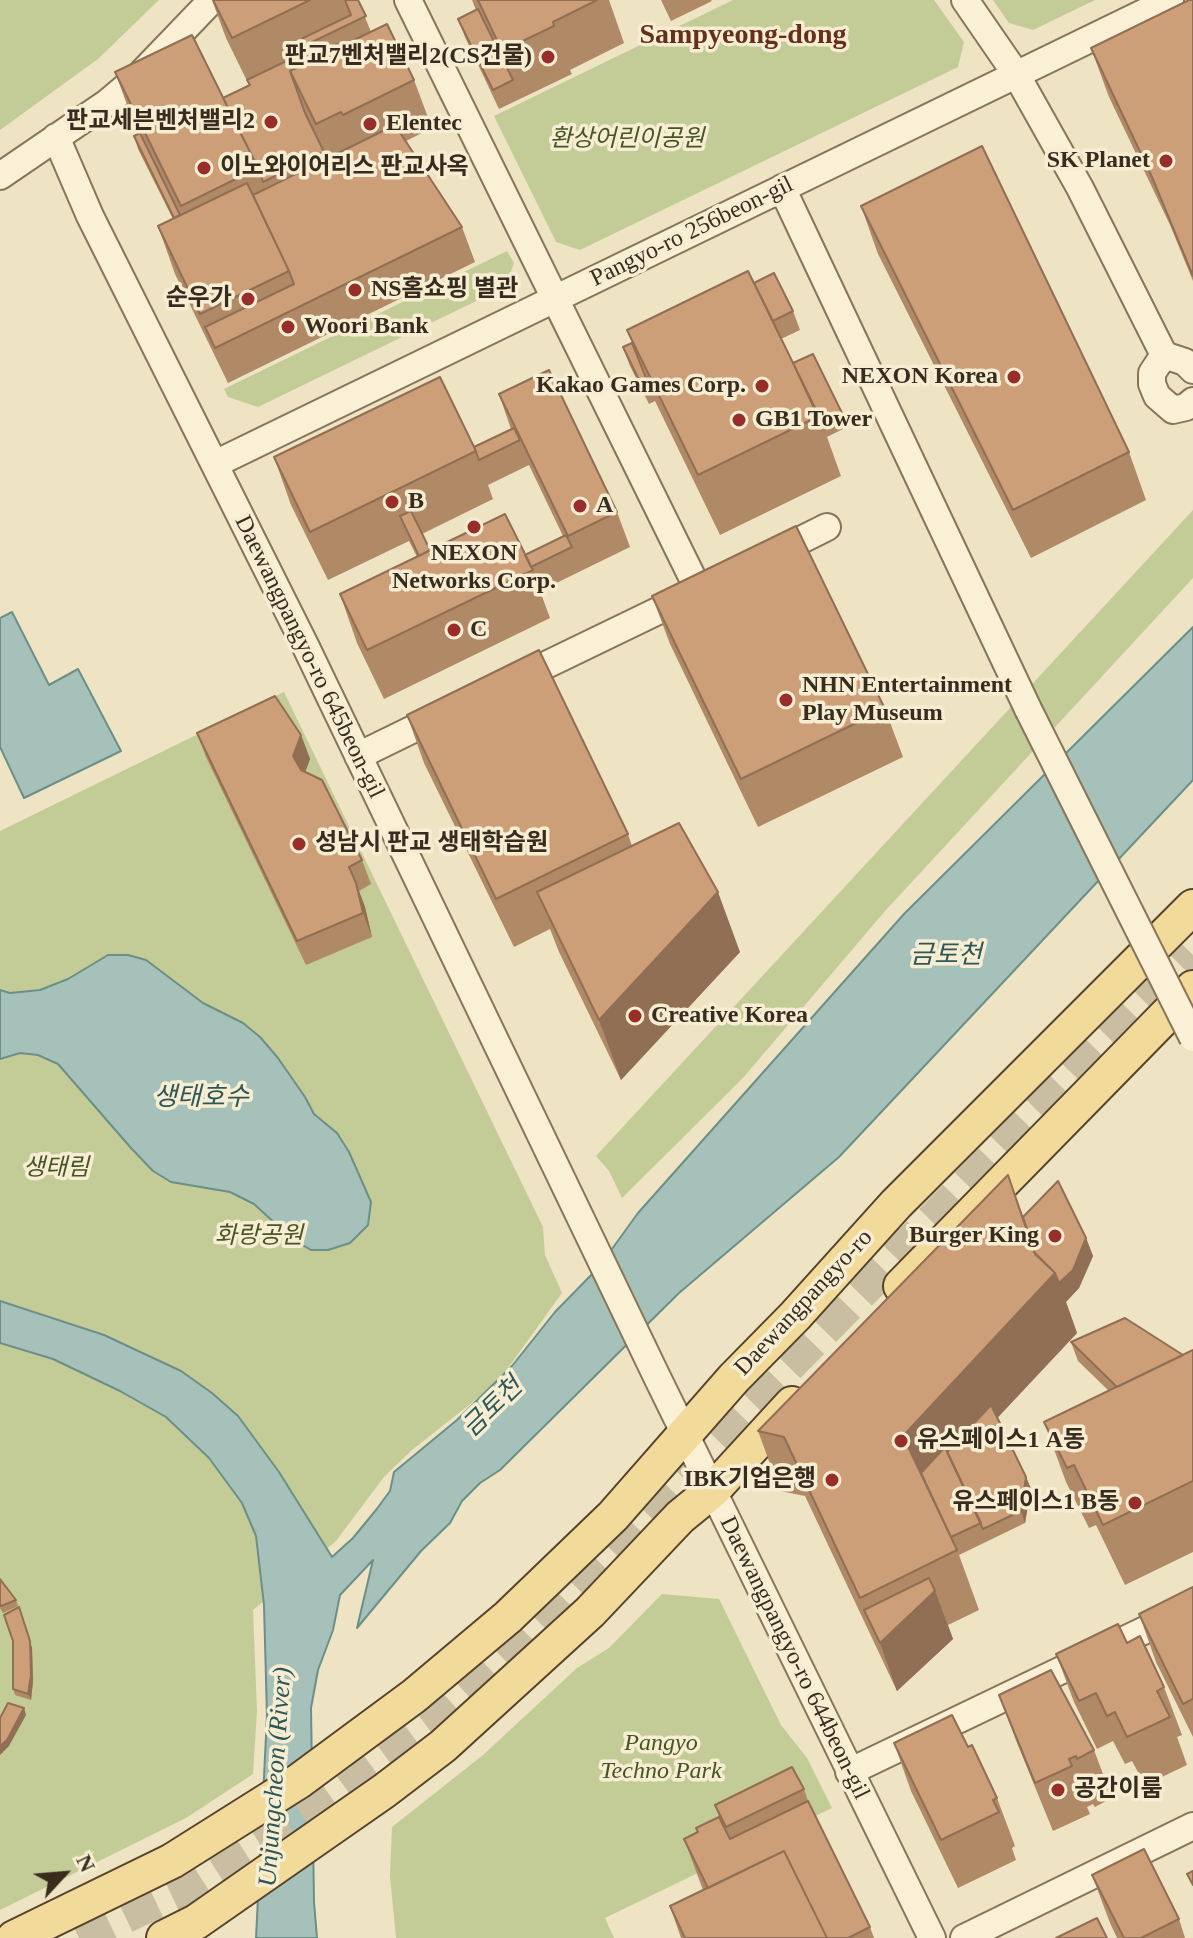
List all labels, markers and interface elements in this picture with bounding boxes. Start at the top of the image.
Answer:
district label: Sampyeong-dong [640,19,846,53]
place label: 판교7벤처밸리2(CS건물) [285,43,532,71]
marker: 판교7벤처밸리2(CS건물) [539,48,557,66]
place label: 판교세븐벤처밸리2 [66,108,255,136]
place label: Elentec [386,110,462,138]
marker: 판교세븐벤처밸리2 [262,113,280,131]
marker: Elentec [361,115,379,133]
park label: 환상어린이공원 [550,126,704,154]
place label: SK Planet [1047,147,1150,175]
marker: SK Planet [1157,152,1175,170]
place label: 이노와이어리스 판교사옥 [220,154,469,182]
marker: 이노와이어리스 판교사옥 [195,159,213,177]
street label: Pangyo-ro 256beon-gil [586,170,798,294]
place label: NS홈쇼핑 별관 [371,276,518,304]
marker: NS홈쇼핑 별관 [346,281,364,299]
place label: 순우가 [166,285,232,313]
marker: 순우가 [239,290,257,308]
place label: Woori Bank [304,313,429,341]
marker: Woori Bank [279,318,297,336]
place label: NEXON Korea [842,363,998,391]
marker: NEXON Korea [1005,368,1023,386]
place label: Kakao Games Corp. [536,372,746,400]
marker: Kakao Games Corp. [753,377,771,395]
place label: GB1 Tower [755,406,872,434]
marker: GB1 Tower [730,411,748,429]
place label: B [408,488,424,516]
place label: A [596,492,613,520]
marker: B [383,493,401,511]
marker: A [571,497,589,515]
street label: Daewangpangyo-ro 645beon-gil [228,511,390,803]
marker: NEXON Networks Corp. [465,518,483,536]
place label: NEXON Networks Corp. [392,540,556,596]
place label: C [470,616,487,644]
marker: C [445,621,463,639]
place label: NHN Entertainment Play Museum [802,672,1012,728]
marker: NHN Entertainment Play Museum [777,691,795,709]
place label: 성남시 판교 생태학습원 [315,830,548,858]
marker: 성남시 판교 생태학습원 [290,835,308,853]
water label: 금토천 [910,940,982,972]
place label: Creative Korea [651,1002,808,1030]
marker: Creative Korea [626,1007,644,1025]
water label: 생태호수 [153,1082,249,1114]
park label: 생태림 [23,1155,89,1183]
place label: Burger King [909,1222,1039,1250]
park label: 화랑공원 [215,1223,303,1251]
street label: Daewangpangyo-ro [729,1224,879,1382]
marker: Burger King [1046,1227,1064,1245]
water label: 금토천 [456,1372,530,1444]
place label: 유스페이스1 A동 [917,1427,1085,1455]
marker: 유스페이스1 A동 [892,1432,910,1450]
place label: IBK기업은행 [684,1466,816,1494]
marker: IBK기업은행 [823,1471,841,1489]
place label: 유스페이스1 B동 [953,1489,1119,1517]
marker: 유스페이스1 B동 [1126,1494,1144,1512]
street label: Daewangpangyo-ro 644beon-gil [713,1512,875,1804]
water label: Unjungcheon (River) [253,1666,299,1888]
park label: Pangyo Techno Park [600,1730,722,1786]
place label: 공간이룸 [1074,1776,1162,1804]
marker: 공간이룸 [1049,1781,1067,1799]
north arrow [24,1834,104,1914]
text: N [71,1851,101,1876]

